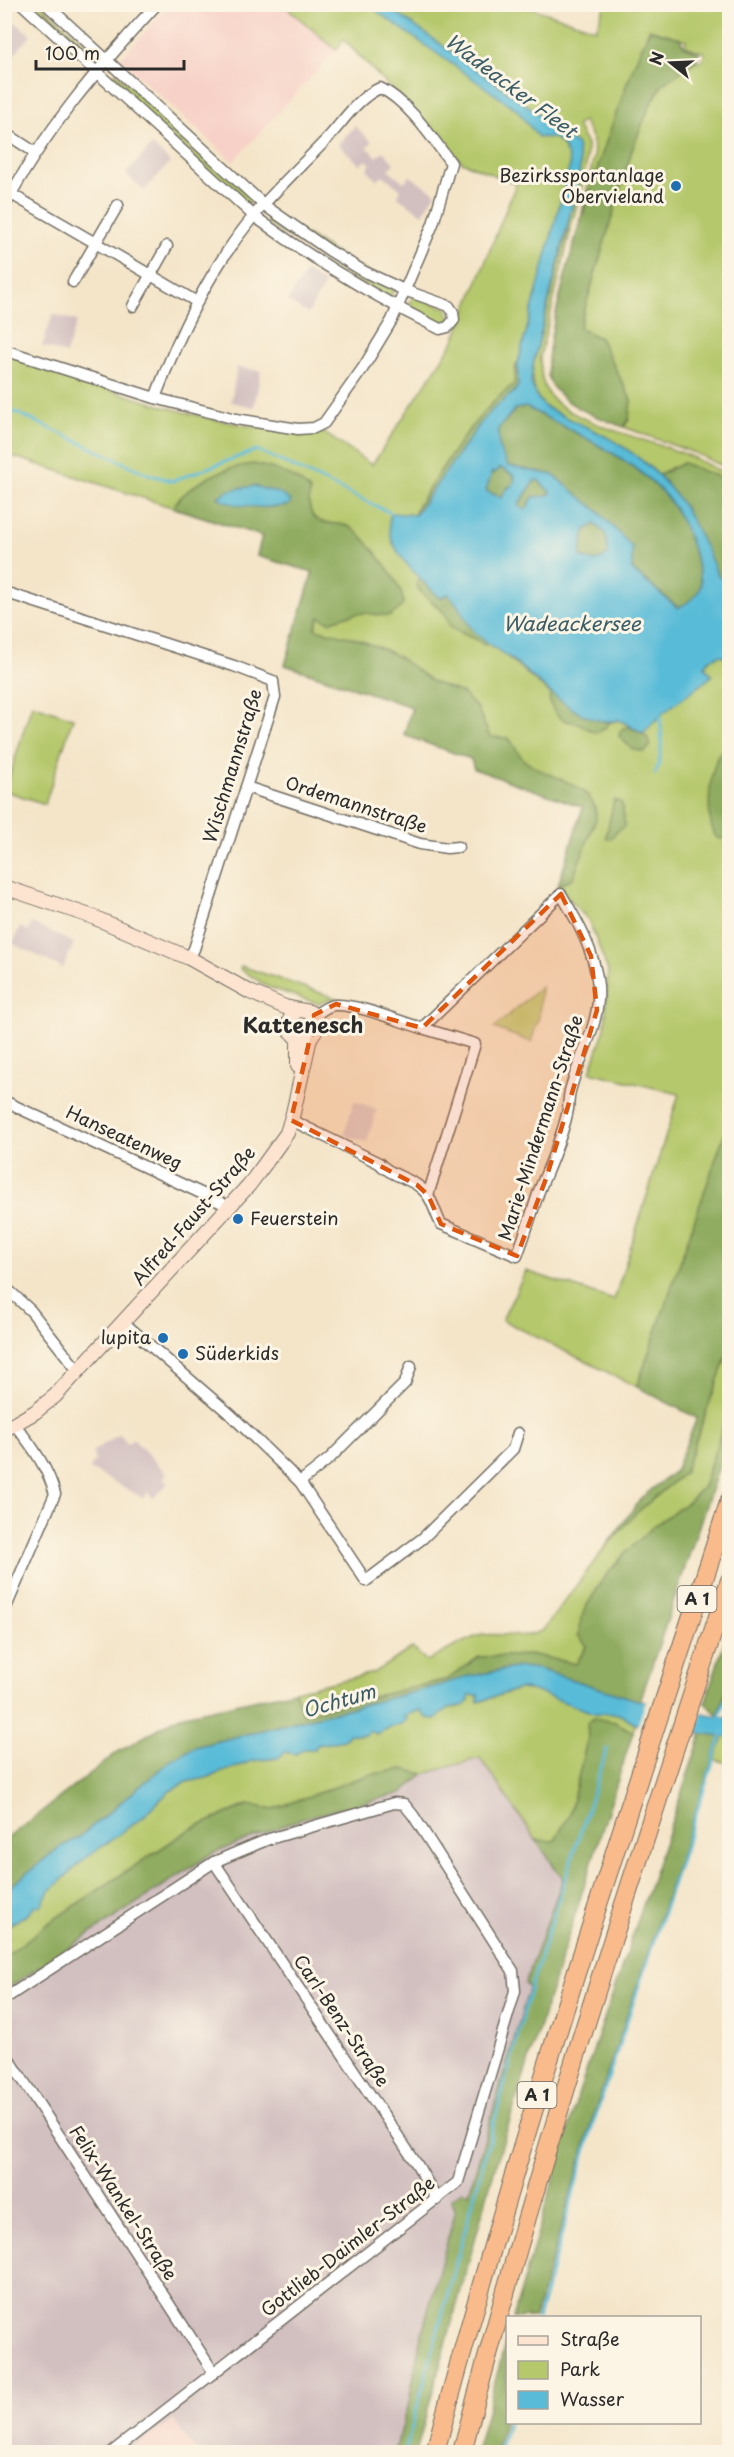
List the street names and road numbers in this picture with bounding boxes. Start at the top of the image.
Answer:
street label: Wischmannstraße [195,685,268,846]
street label: Ordemannstraße [282,768,431,839]
street label: Marie-Mindermann-Straße [490,1011,589,1244]
street label: Hanseatenweg [62,1098,187,1175]
street label: Alfred-Faust-Straße [125,1140,261,1290]
road number: A 1 [678,1586,716,1612]
street label: Carl-Benz-Straße [288,1948,397,2092]
road number: A 1 [518,2082,556,2108]
street label: Felix-Wankel-Straße [64,2119,185,2285]
street label: Gottlieb-Daimler-Straße [254,2169,440,2323]

